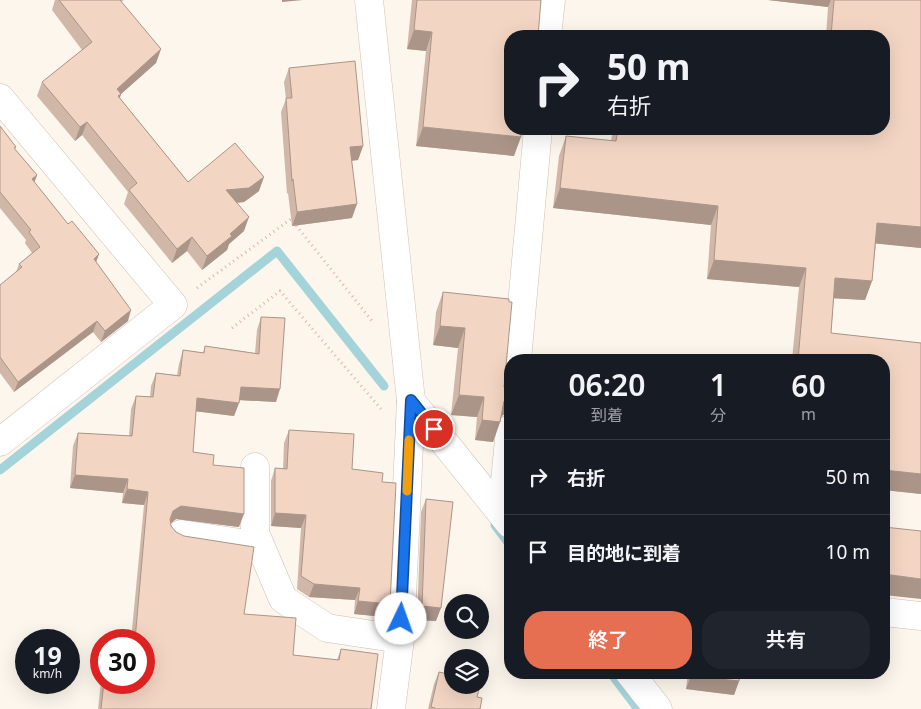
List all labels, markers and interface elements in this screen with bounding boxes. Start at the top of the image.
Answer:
text: 50 m [607,43,690,90]
icon: right [524,50,589,115]
text: 右折 [607,90,651,120]
text: 06:20 [568,364,645,405]
text: 1 [710,364,727,405]
text: 60 [791,365,826,406]
text: m [801,403,816,425]
text: 到着 [591,404,623,426]
text: 分 [710,404,726,426]
pin [413,408,455,450]
icon: arrive [420,415,448,443]
icon: right [524,463,552,491]
text: 50 m [826,464,870,490]
text: 右折 [567,465,605,491]
icon: arrive [524,538,552,566]
text: 10 m [826,539,870,565]
text: 目的地に到着 [567,540,681,566]
position arrow [374,592,426,644]
map controls [444,594,489,694]
button: search [444,594,489,639]
button: 終了 [524,611,692,669]
button: 共有 [702,611,870,669]
speed limit sign: 30 [90,629,155,694]
text: 19 [33,638,62,672]
button: layers [444,649,489,694]
text: km/h [33,665,62,682]

